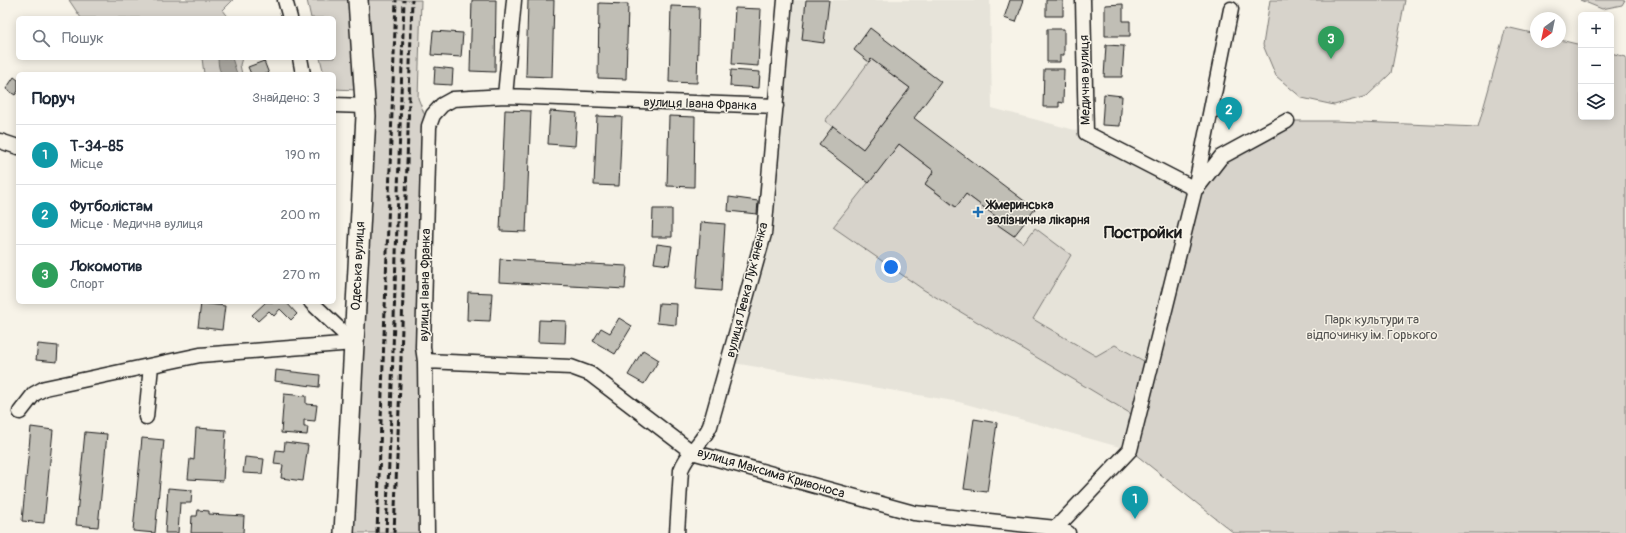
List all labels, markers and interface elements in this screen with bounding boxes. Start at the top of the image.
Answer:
north arrow [1530,12,1566,48]
map controls [1578,12,1614,120]
button: + [1578,12,1614,48]
search box [16,16,336,60]
pin: 3 [1318,26,1344,59]
icon: search [30,27,52,49]
text: Пошук [62,29,104,48]
street label: Медична вулиця [1076,35,1094,125]
button: − [1578,48,1614,84]
button: layers [1578,84,1614,120]
text: Поруч [32,88,75,109]
text: Знайдено: 3 [252,90,320,106]
street label: вулиця Івана Франка [643,94,757,114]
pin: 2 [1216,97,1242,130]
text: Т-34-85 [70,137,124,156]
text: 1 [42,147,48,163]
text: 190 m [285,147,320,163]
text: Місце [70,156,103,172]
text: Футболістам [70,197,153,216]
place label: Жмеринська залізнична лікарня [985,197,1090,228]
marker: Жмеринська залізнична лікарня [972,206,984,218]
text: 2 [41,207,49,223]
text: 200 m [281,207,320,223]
text: Місце · Медична вулиця [70,216,203,232]
street label: Одеська вулиця [348,221,368,311]
street label: вулиця Левка Лук'яненка [722,221,772,359]
district label: Постройки [1104,222,1182,243]
street label: вулиця Івана Франка [416,228,434,342]
text: Локомотив [70,257,142,276]
your location [881,257,901,277]
text: 3 [41,267,49,283]
text: 270 m [283,267,320,283]
text: Спорт [70,276,104,292]
park label: Парк культури та відпочинку ім. Горького [1306,312,1438,343]
street label: вулиця Максима Кривоноса [696,444,846,502]
pin: 1 [1122,486,1148,519]

